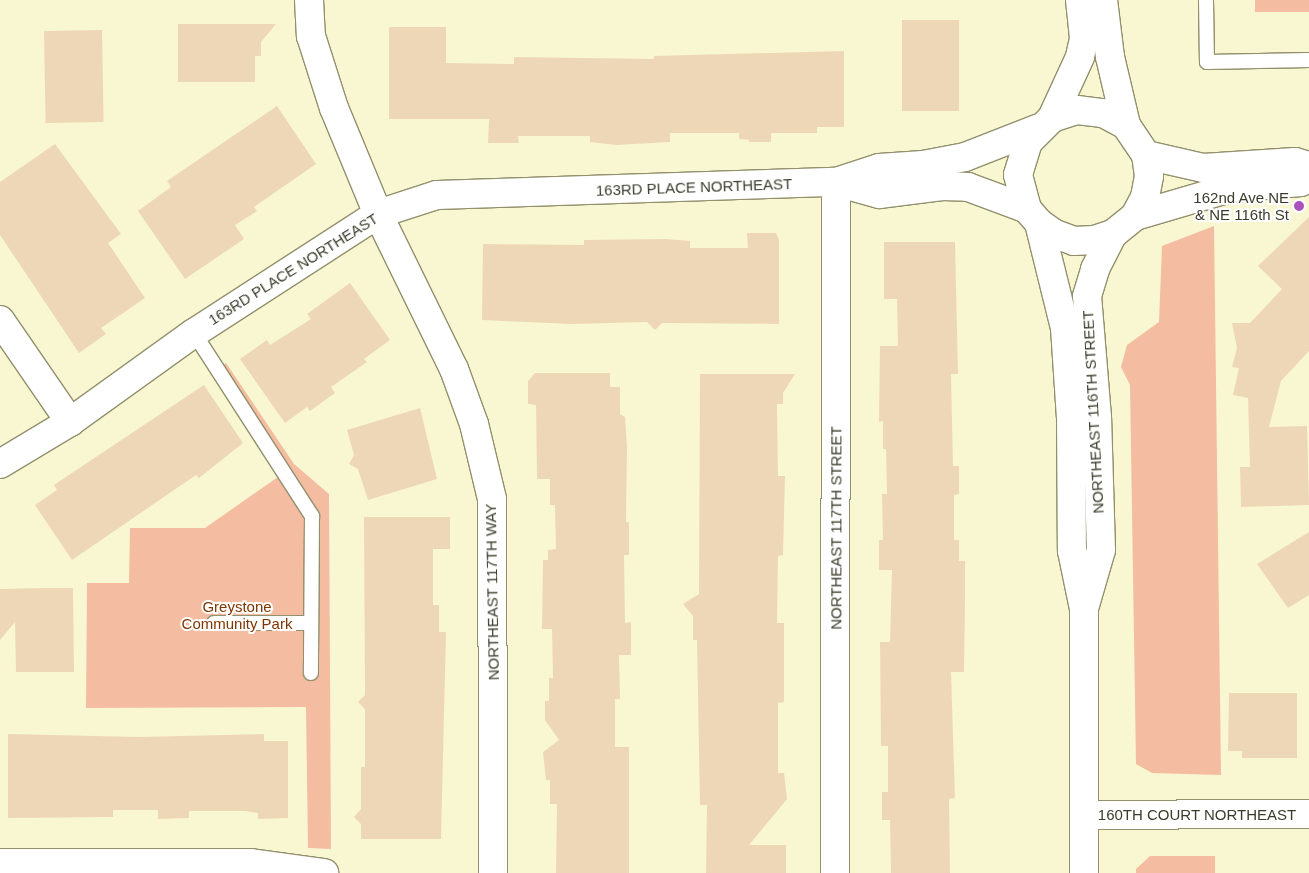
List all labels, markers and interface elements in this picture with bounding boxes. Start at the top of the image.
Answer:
street label: 163RD PLACE NORTHEAST [596,175,792,199]
place label: 162nd Ave NE & NE 116th St [1193,188,1289,223]
marker: 162nd Ave NE & NE 116th St [1293,200,1305,212]
street label: 163RD PLACE NORTHEAST [205,209,381,329]
street label: NORTHEAST 116TH STREET [1079,310,1107,514]
street label: NORTHEAST 117TH STREET [827,426,845,630]
street label: NORTHEAST 117TH WAY [481,503,503,681]
park label: Greystone Community Park [182,597,292,632]
street label: 160TH COURT NORTHEAST [1098,806,1296,824]

